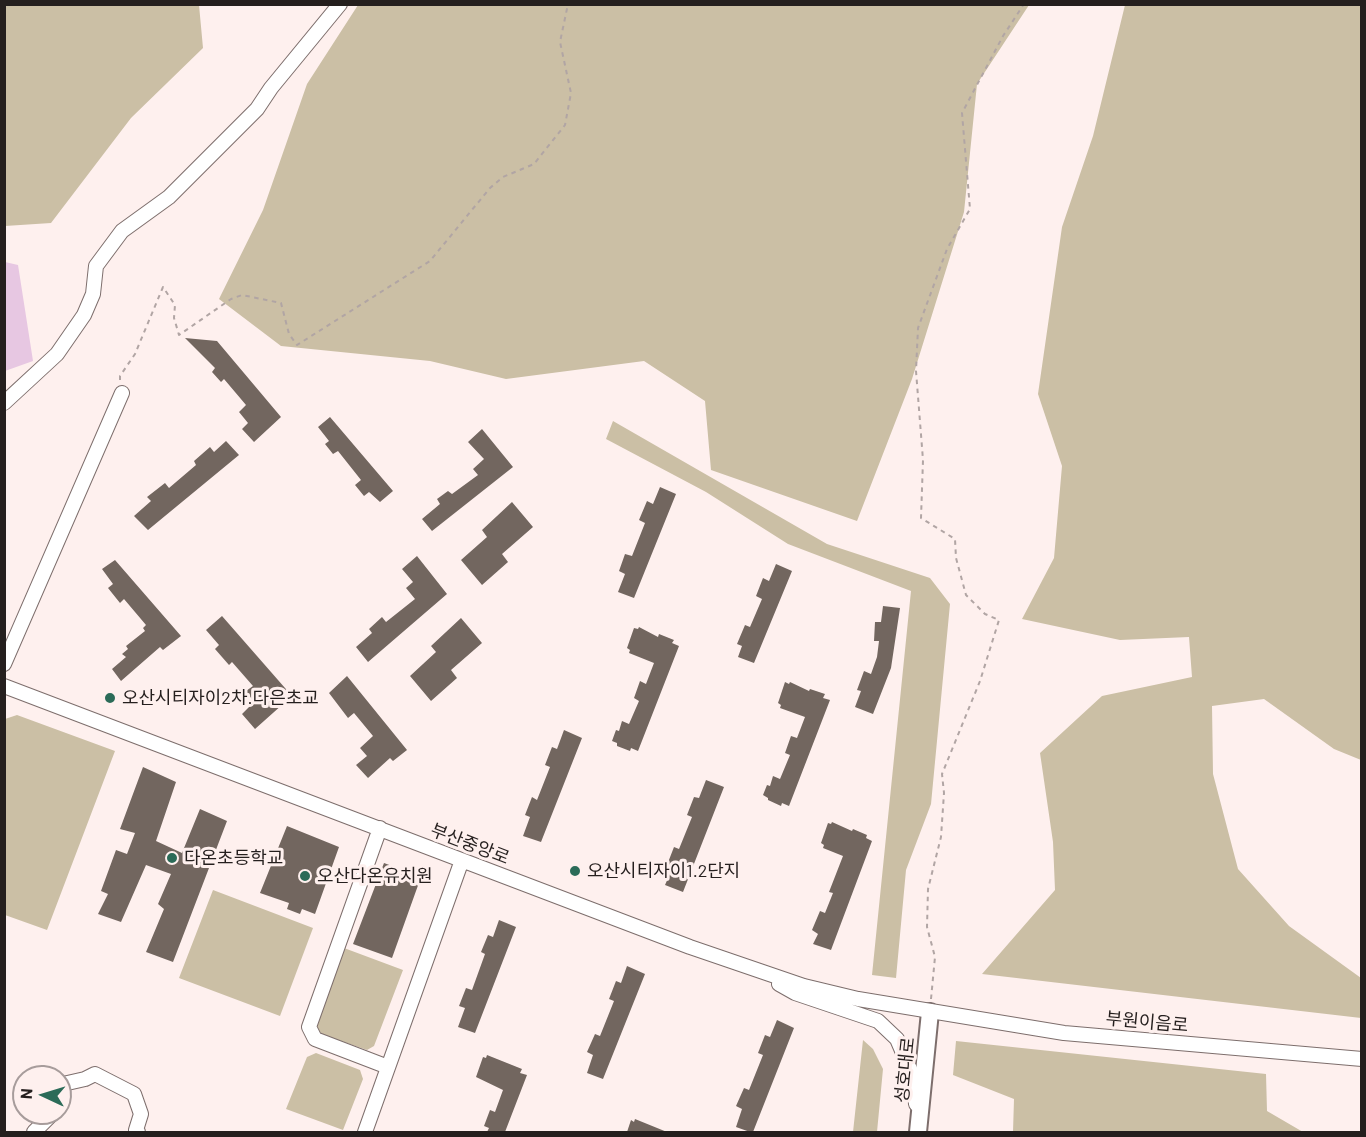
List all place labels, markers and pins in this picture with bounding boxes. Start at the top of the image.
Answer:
place label: 오산시티자이2차.다은초교 [122,687,319,709]
marker: 오산시티자이2차.다은초교 [103,691,117,705]
place label: 다온초등학교 [184,847,283,869]
marker: 다온초등학교 [165,851,179,865]
place label: 오산시티자이1.2단지 [587,860,740,882]
marker: 오산시티자이1.2단지 [568,864,582,878]
place label: 오산다온유치원 [317,865,433,887]
marker: 오산다온유치원 [298,869,312,883]

